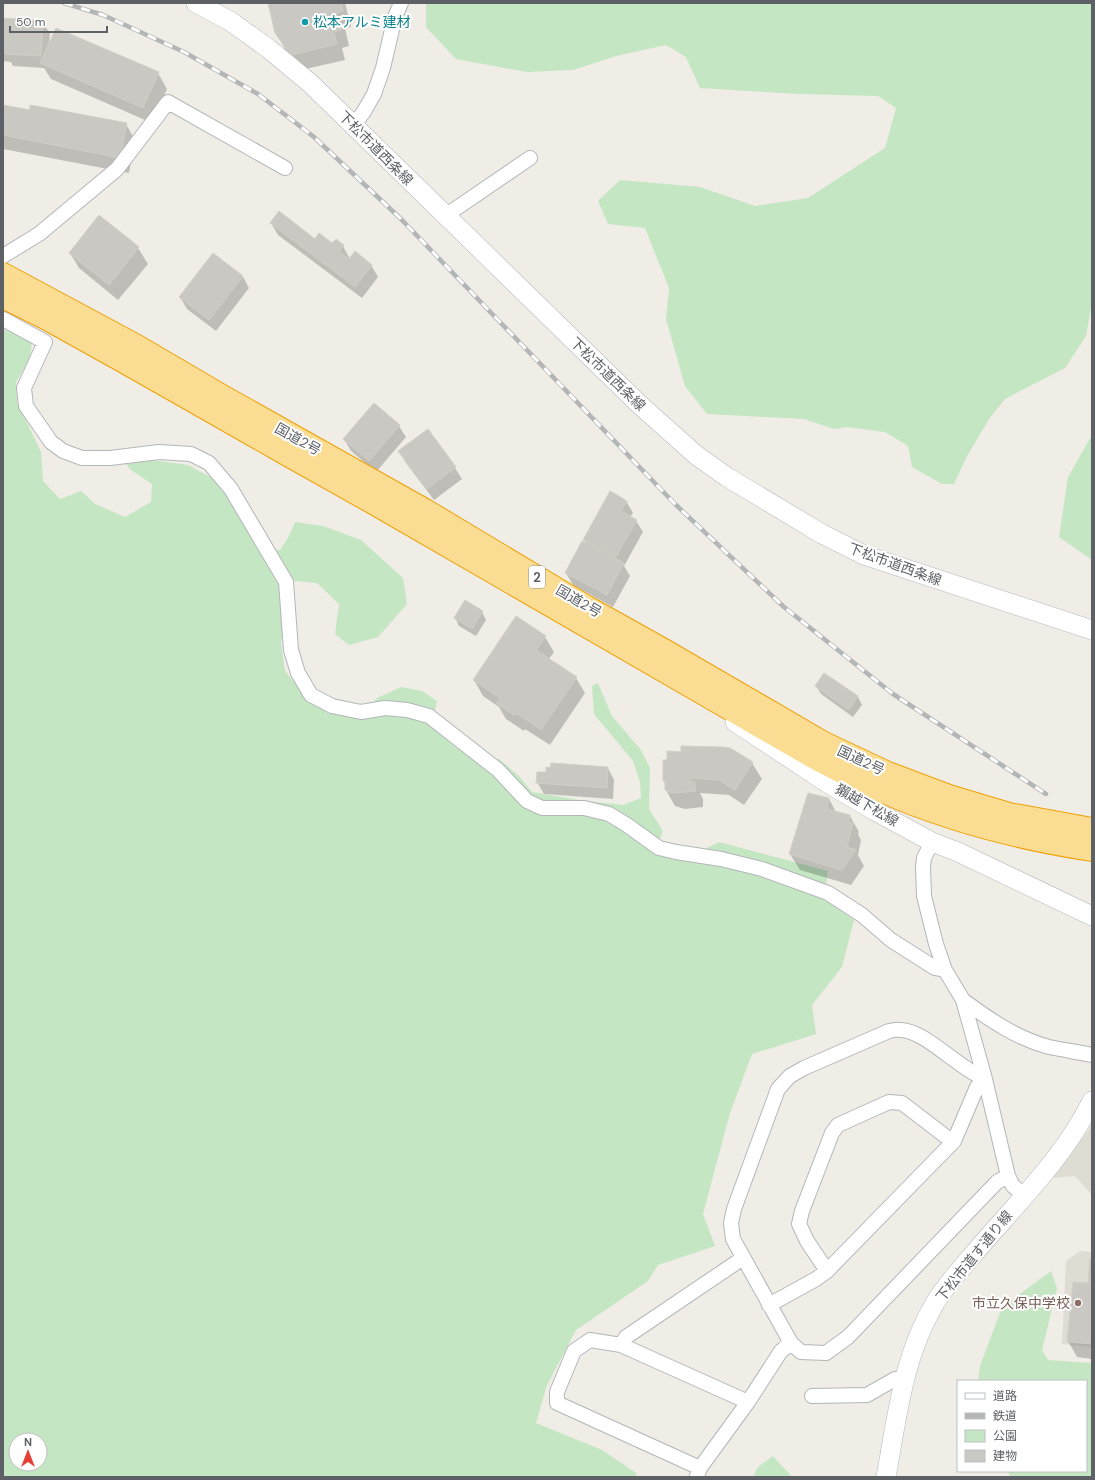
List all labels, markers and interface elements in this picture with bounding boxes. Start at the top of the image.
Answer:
scale bar [10,8,107,34]
place label: 松本アルミ建材 [313,13,411,31]
text: 50 m [16,14,45,30]
marker: 松本アルミ建材 [300,17,310,27]
street label: 下松市道西条線 [335,107,417,189]
street label: 下松市道西条線 [567,333,649,415]
street label: 国道2号 [272,419,324,459]
street label: 下松市道西条線 [846,539,944,589]
road number: 2 [529,566,545,588]
street label: 国道2号 [553,581,605,621]
street label: 国道2号 [835,741,887,779]
street label: 獺越下松線 [832,780,902,830]
street label: 下松市道す通り線 [932,1207,1016,1305]
place label: 市立久保中学校 [972,1294,1070,1312]
marker: 市立久保中学校 [1073,1298,1083,1308]
legend [957,1380,1087,1472]
text: 道路 [993,1388,1017,1404]
text: 鉄道 [993,1408,1017,1424]
text: 公園 [993,1428,1017,1444]
north arrow [8,1432,48,1472]
text: N [24,1435,32,1449]
text: 建物 [993,1448,1017,1464]

